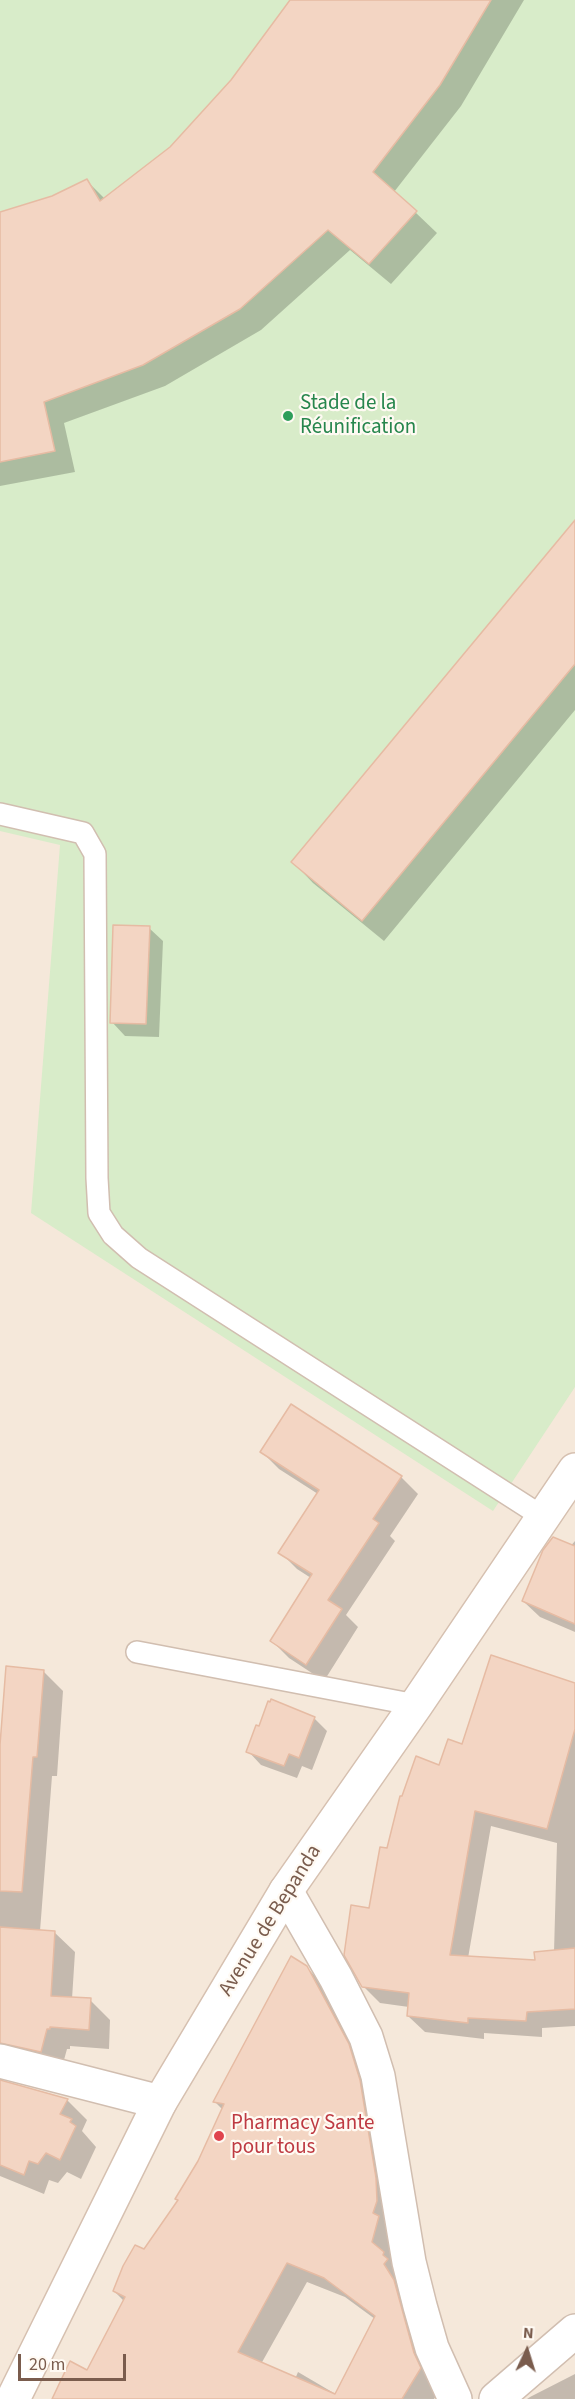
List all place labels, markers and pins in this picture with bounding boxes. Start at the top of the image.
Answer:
place label: Stade de la Réunification [300,391,416,441]
marker: Stade de la Réunification [281,409,295,423]
place label: Pharmacy Sante pour tous [231,2111,374,2161]
marker: Pharmacy Sante pour tous [212,2129,226,2143]

